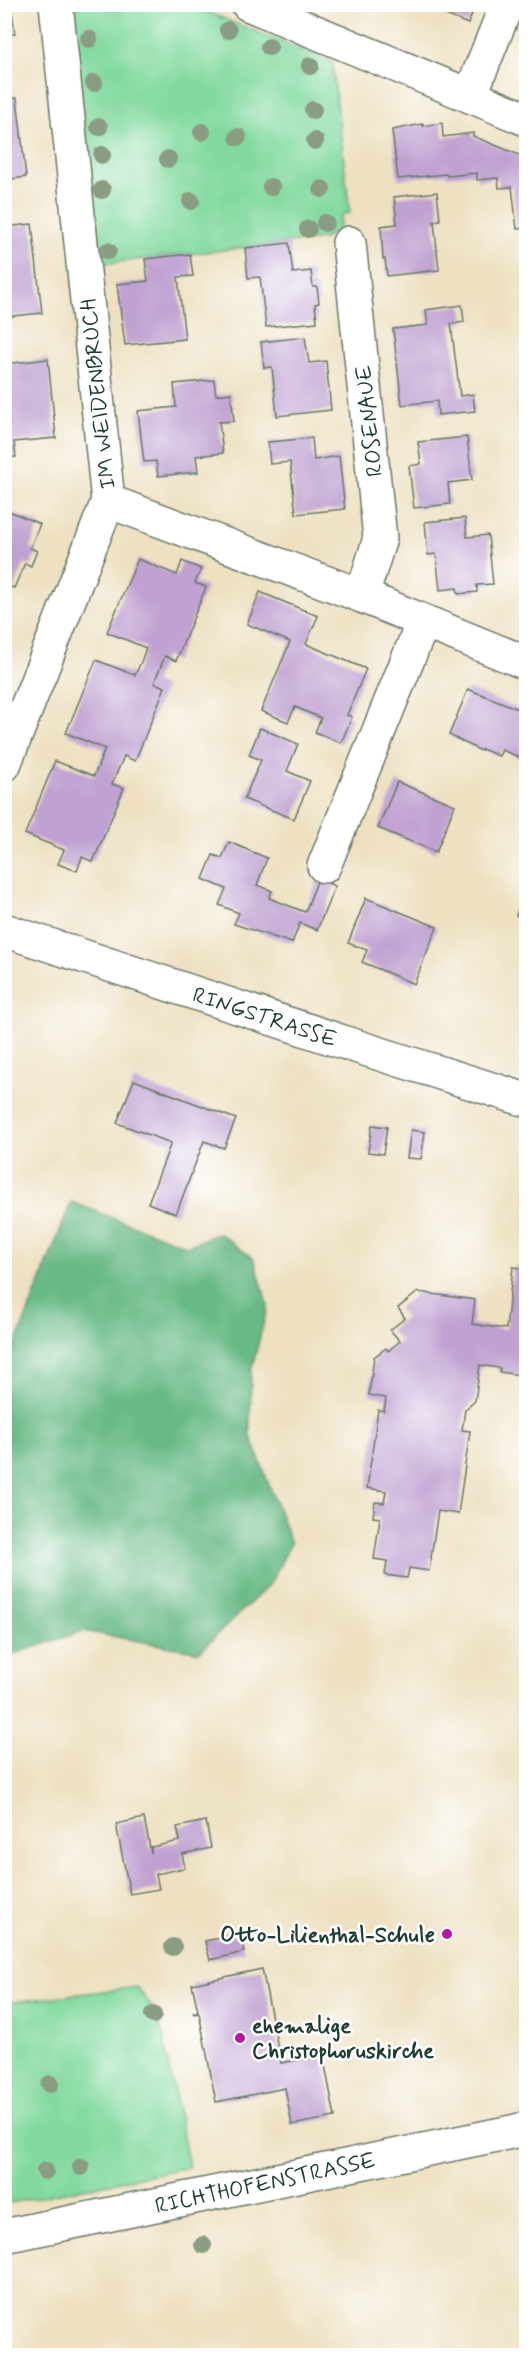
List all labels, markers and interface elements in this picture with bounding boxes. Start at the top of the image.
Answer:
street label: IM WEIDENBRUCH [75,297,123,490]
street label: ROSENAUE [350,363,390,478]
street label: RINGSTRASSE [189,981,340,1054]
place label: Otto-Lilienthal-Schule [220,1922,435,1950]
marker: Otto-Lilienthal-Schule [440,1927,454,1941]
place label: ehemalige Christophoruskirche [252,2013,434,2066]
marker: ehemalige Christophoruskirche [233,2031,247,2045]
street label: RICHTHOFENSTRASSE [153,2147,378,2221]

